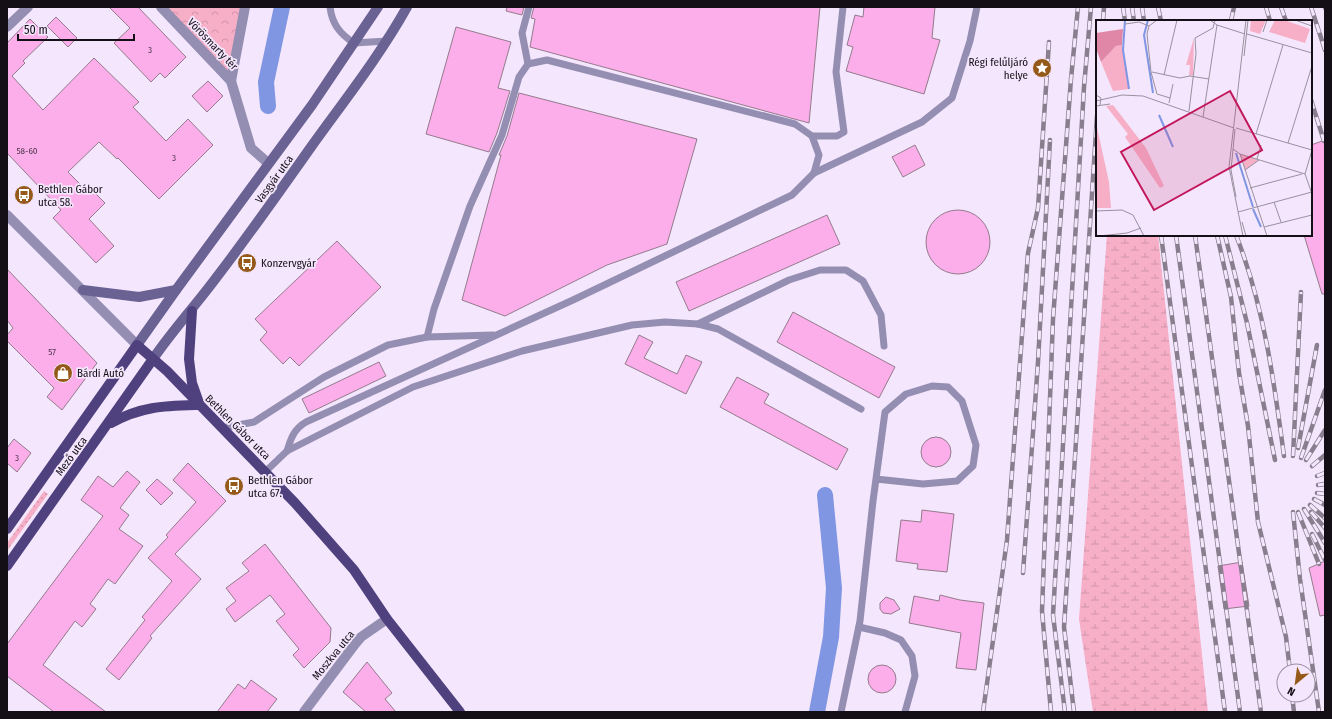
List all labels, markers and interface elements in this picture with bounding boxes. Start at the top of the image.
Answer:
scale bar [18,16,134,42]
street label: Vörösmarty tér [185,16,241,73]
inset map [1096,20,1312,236]
text: 50 m [24,23,48,37]
house number: 3 [148,45,152,55]
place label: Régi felűljáró helye [968,56,1028,82]
place icon: Régi felűljáró helye [1031,57,1053,79]
house number: 58-60 [16,146,38,156]
house number: 3 [172,153,176,163]
street label: Vasgyár utca [253,153,296,206]
place label: Bethlen Gábor utca 58. [38,183,103,209]
bus stop icon: Bethlen Gábor utca 58. [13,184,35,206]
bus stop icon: Konzervgyár [236,252,258,274]
place label: Konzervgyár [261,257,316,270]
house number: 57 [48,347,56,357]
shop icon: Bárdi Autó [52,362,74,384]
place label: Bárdi Autó [77,367,124,380]
street label: Bethlen Gábor utca [202,392,273,463]
street label: Mező utca [53,434,90,478]
house number: 3 [15,453,19,463]
place label: Bethlen Gábor utca 67. [248,474,313,500]
bus stop icon: Bethlen Gábor utca 67. [223,475,245,497]
street label: Moszkva utca [310,628,357,683]
north arrow [1276,663,1316,703]
text: N [1285,684,1297,699]

